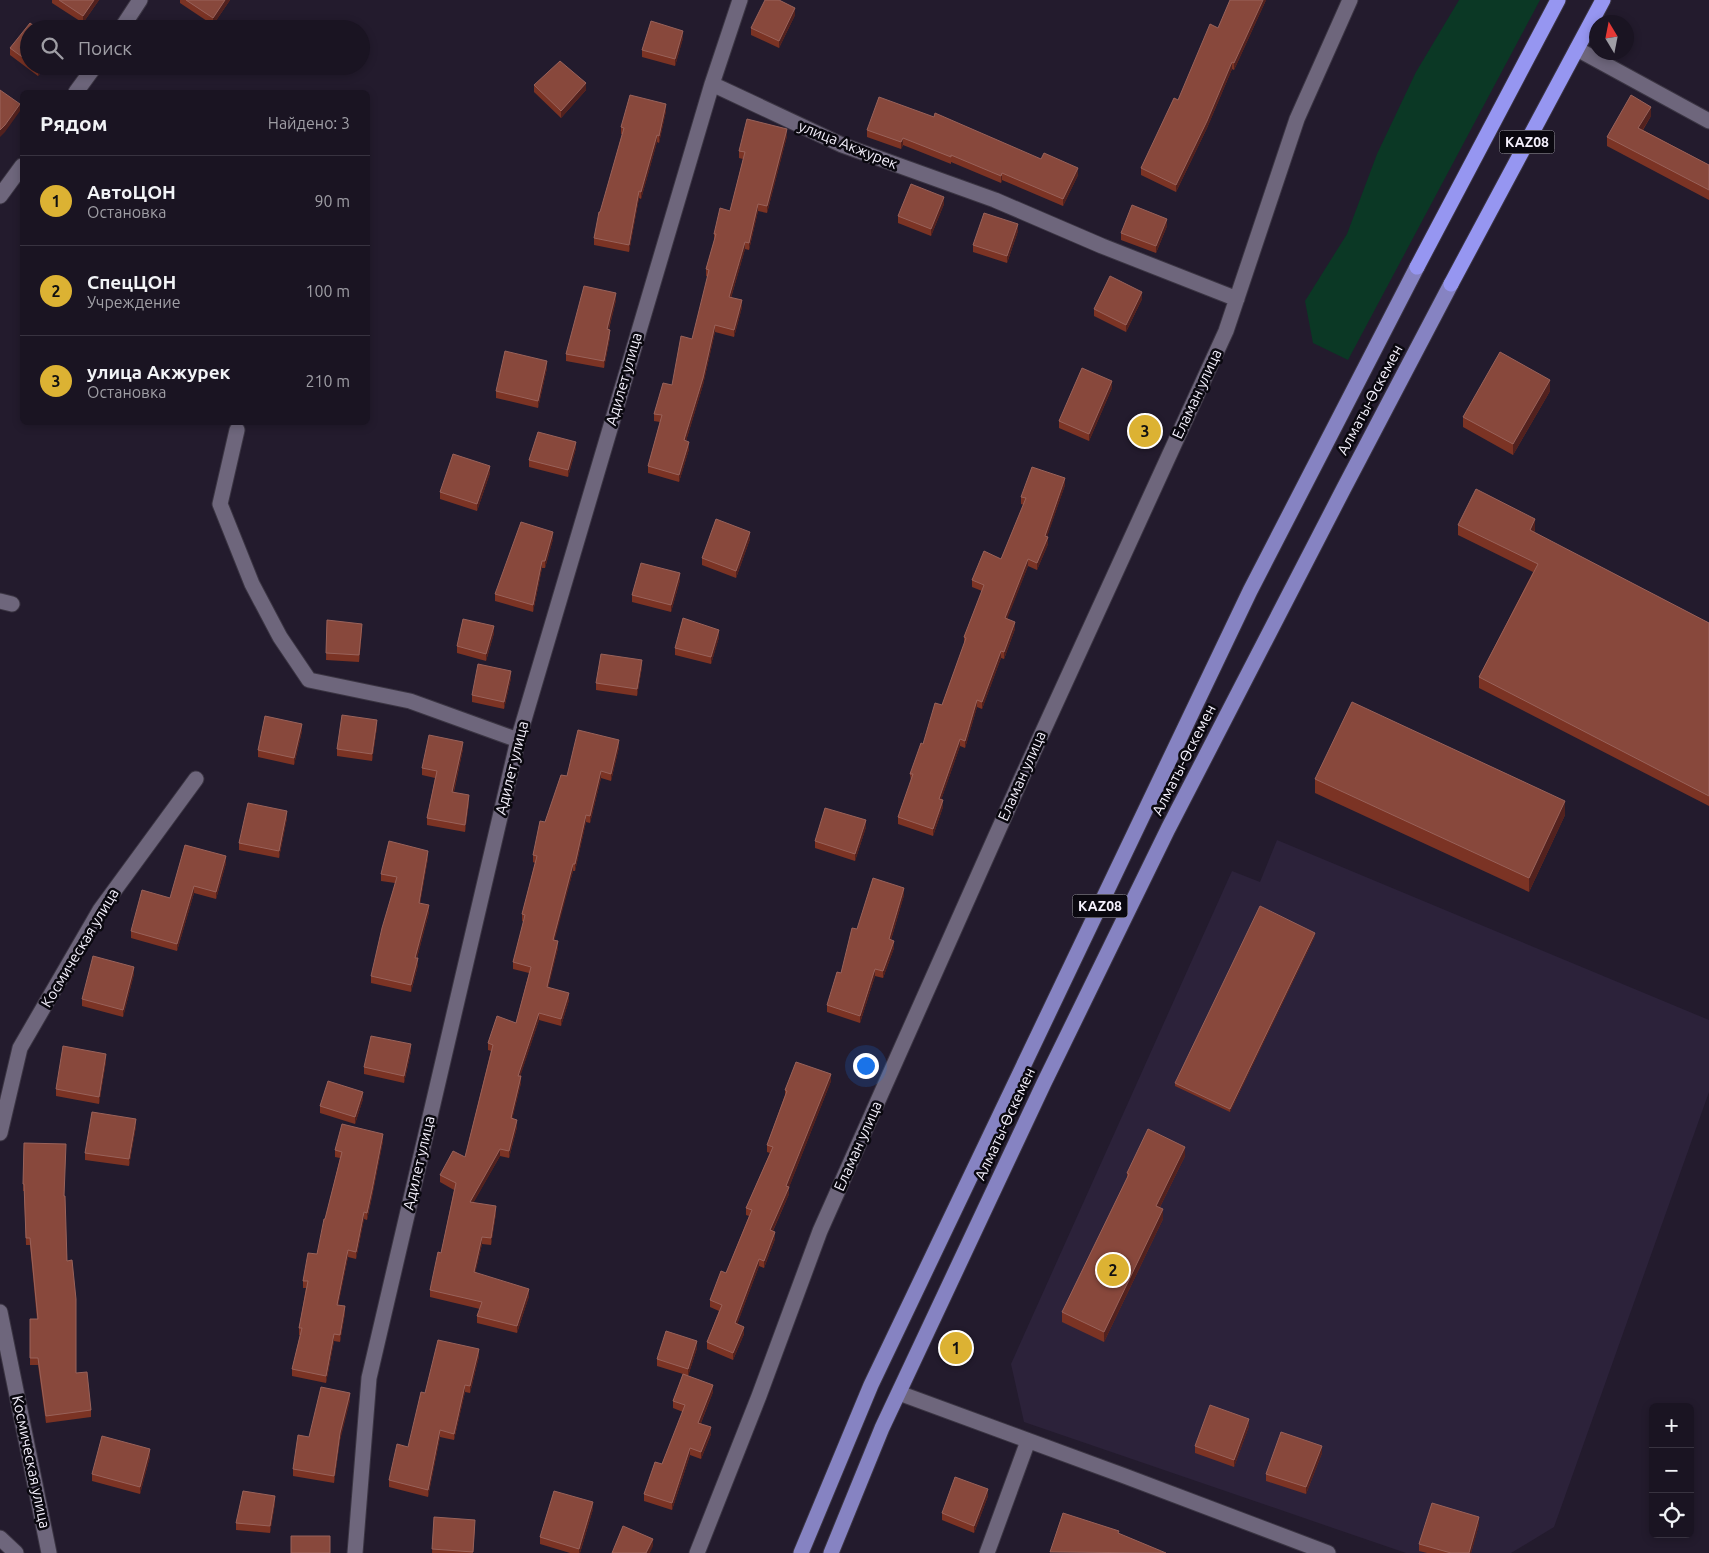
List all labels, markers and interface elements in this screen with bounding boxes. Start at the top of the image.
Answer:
north arrow [1589,15,1634,60]
search box [20,20,370,75]
icon: search [38,34,66,62]
text: Поиск [78,37,132,59]
text: Рядом [40,111,108,135]
text: Найдено: 3 [268,114,350,132]
street label: улица Акжурек [796,117,901,172]
road number: KAZ08 [1500,130,1554,154]
text: АвтоЦОН [87,181,176,203]
text: 1 [51,192,61,210]
text: 90 m [314,192,350,210]
text: Остановка [87,203,166,221]
text: СпецЦОН [87,271,176,293]
text: 2 [51,282,61,300]
text: 100 m [305,282,350,300]
text: Учреждение [87,293,181,311]
street label: Адилет улица [602,330,645,427]
street label: Алматы-Өскемен [1333,342,1406,458]
street label: Еламан улица [1168,346,1225,441]
text: улица Акжурек [87,361,230,383]
text: 3 [51,372,61,390]
text: 210 m [305,372,350,390]
text: Остановка [87,383,166,401]
pin: 3 [1129,412,1161,450]
street label: Алматы-Өскемен [1148,701,1219,818]
street label: Адилет улица [492,719,531,817]
street label: Еламан улица [994,728,1049,823]
street label: Космическая улица [37,885,122,1010]
road number: KAZ08 [1072,894,1128,918]
your location [853,1053,879,1079]
street label: Алматы-Өскемен [971,1065,1038,1183]
street label: Еламан улица [830,1098,885,1193]
street label: Адилет улица [399,1114,438,1212]
pin: 2 [1097,1251,1129,1289]
pin: 1 [940,1329,972,1367]
street label: Космическая улица [9,1394,54,1530]
map controls [1649,1403,1694,1538]
button: + [1649,1403,1694,1448]
button: − [1649,1448,1694,1493]
button: locate [1649,1493,1694,1538]

